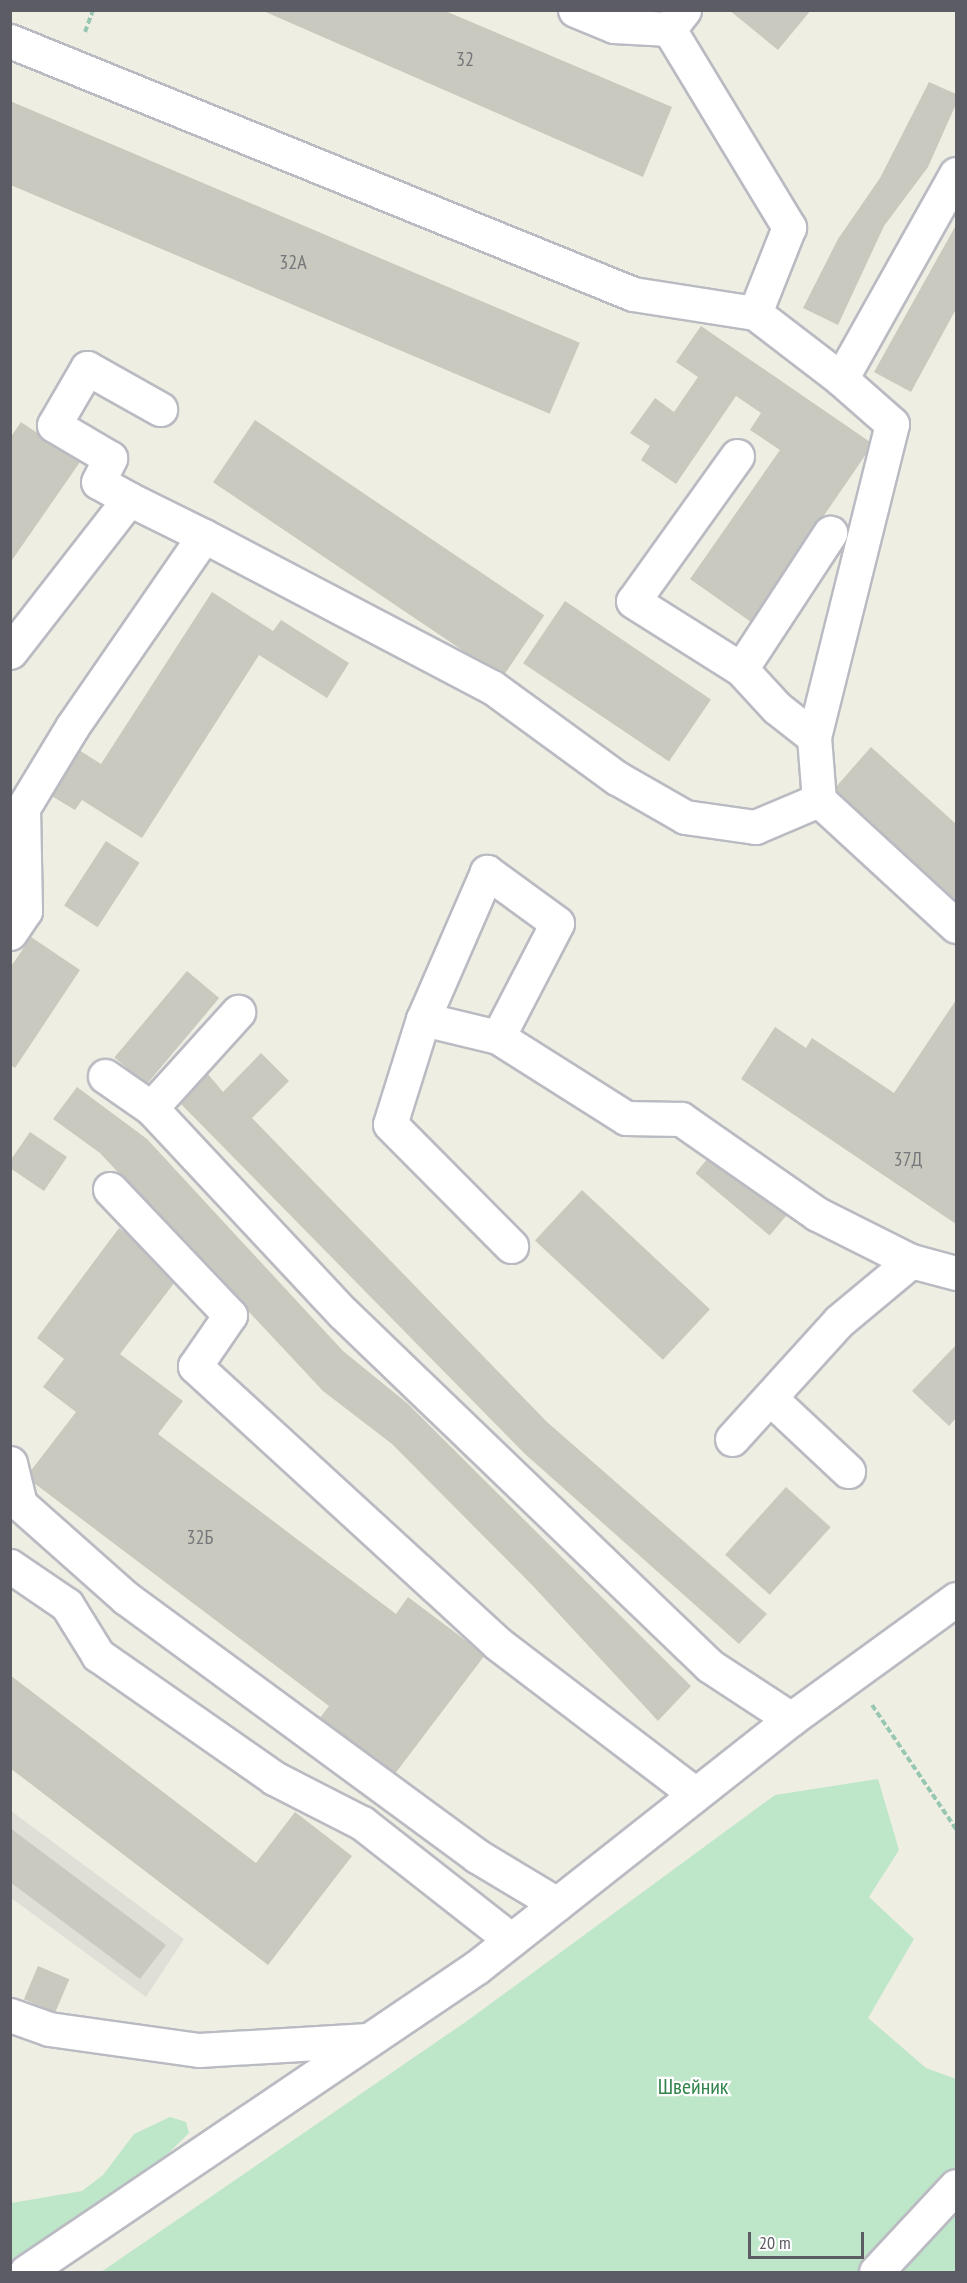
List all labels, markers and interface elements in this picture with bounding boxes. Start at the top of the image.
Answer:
house number: 32 [456,47,474,71]
house number: 32А [279,250,307,274]
house number: 37Д [894,1147,922,1171]
house number: 32Б [187,1525,213,1549]
park label: Швейник [658,2074,728,2100]
scale bar [751,2220,866,2258]
text: 20 m [759,2231,791,2254]

